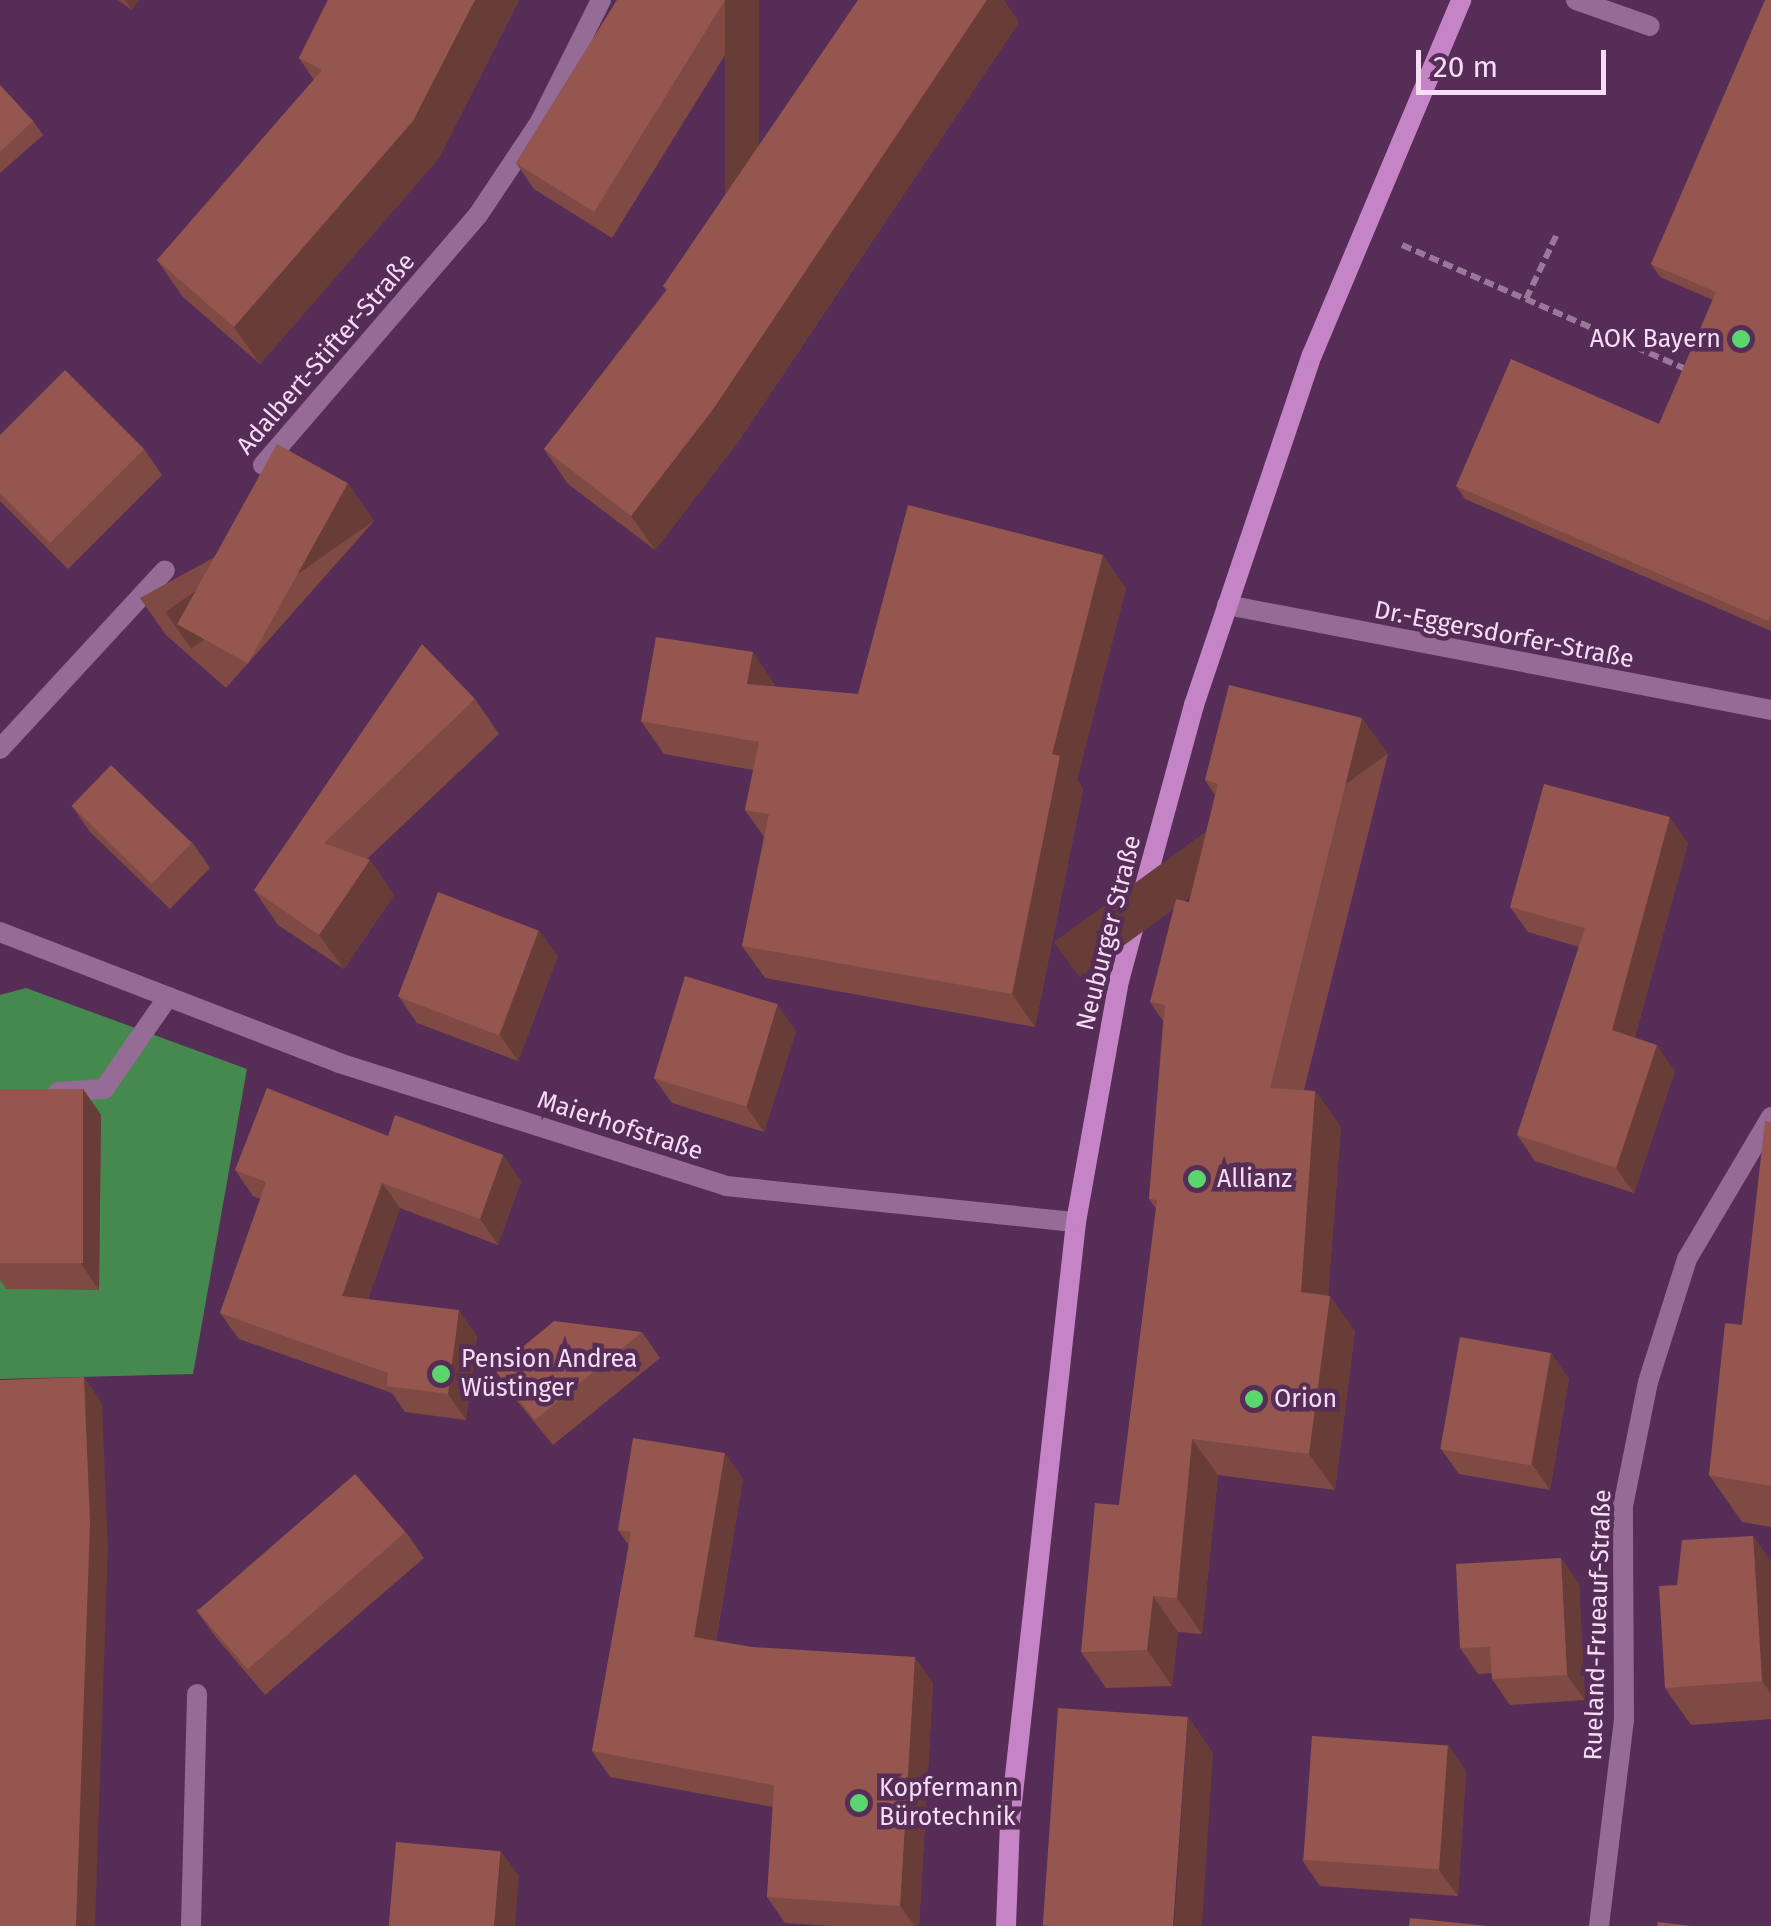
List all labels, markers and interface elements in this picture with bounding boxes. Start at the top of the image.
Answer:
scale bar [1421,30,1611,92]
text: 20 m [1433,49,1498,85]
street label: Adalbert-Stifter-Straße [230,247,422,461]
place label: AOK Bayern [1590,324,1721,354]
marker: AOK Bayern [1730,328,1752,350]
street label: Dr.-Eggersdorfer-Straße [1372,595,1636,675]
street label: Neuburger Straße [1070,832,1148,1034]
street label: Maierhofstraße [533,1085,707,1167]
place label: Allianz [1217,1164,1292,1194]
marker: Allianz [1186,1168,1208,1190]
place label: Pension Andrea Wüstinger [461,1345,637,1404]
marker: Pension Andrea Wüstinger [430,1363,452,1385]
place label: Orion [1274,1384,1337,1414]
marker: Orion [1243,1388,1265,1410]
street label: Rueland-Frueauf-Straße [1578,1489,1618,1761]
place label: Kopfermann Bürotechnik [879,1774,1019,1833]
marker: Kopfermann Bürotechnik [848,1792,870,1814]

